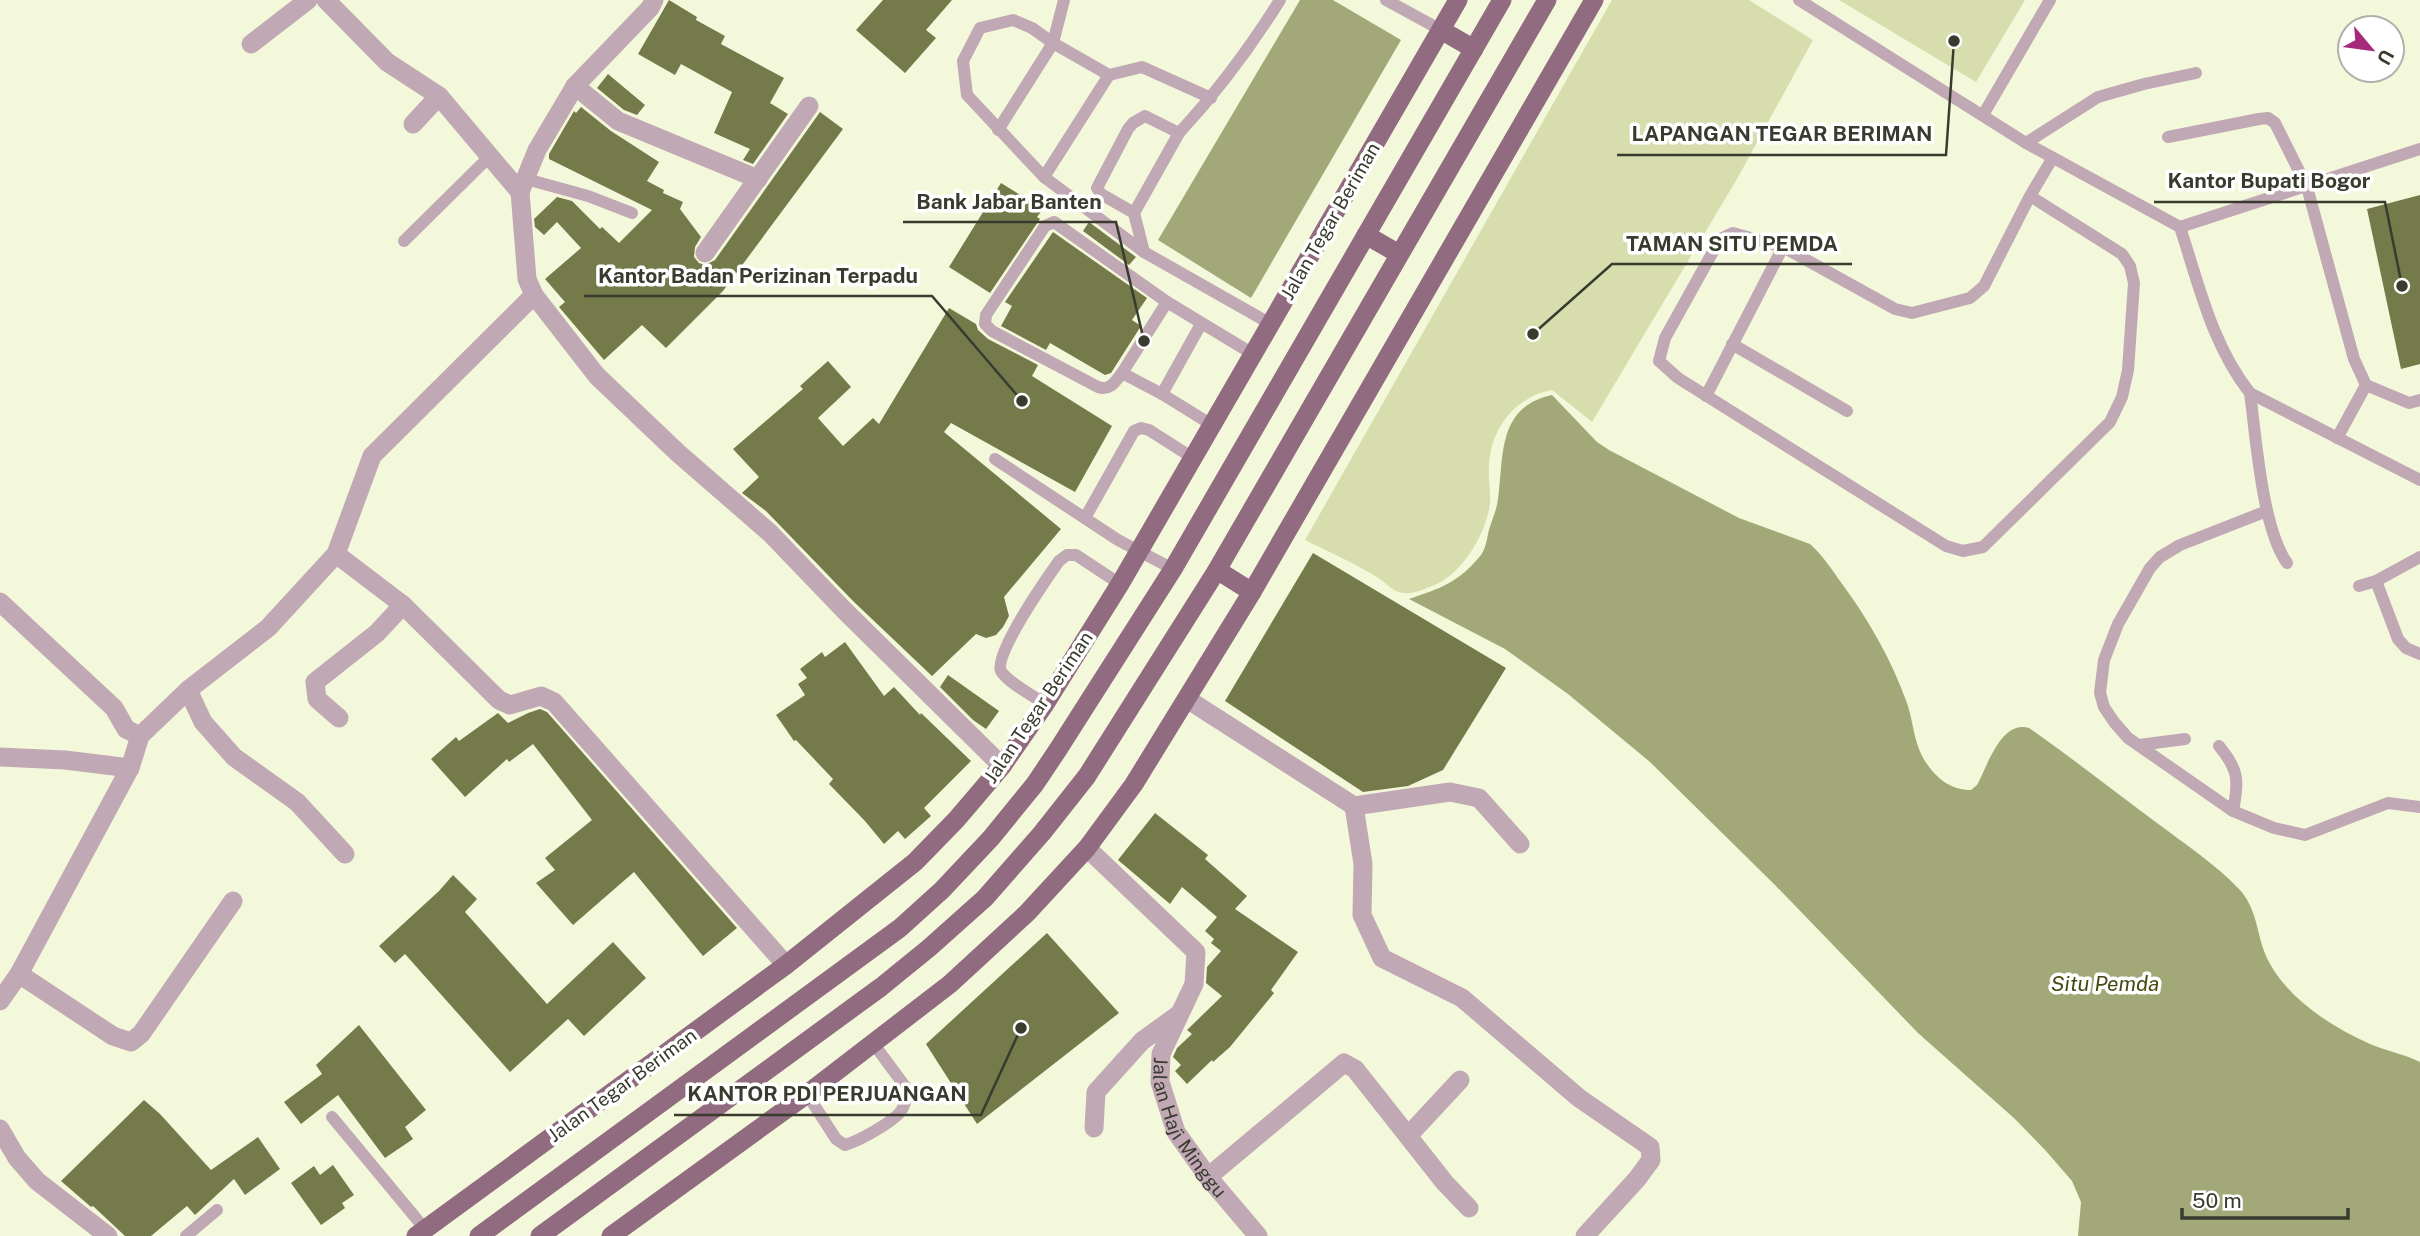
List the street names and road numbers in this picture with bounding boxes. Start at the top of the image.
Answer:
street label: Jalan Tegar Beriman [1276,138,1384,304]
street label: Jalan Tegar Beriman [979,627,1097,787]
street label: Jalan Tegar Beriman [543,1024,701,1146]
street label: Jalan Haji Minggu [1149,1057,1231,1202]

